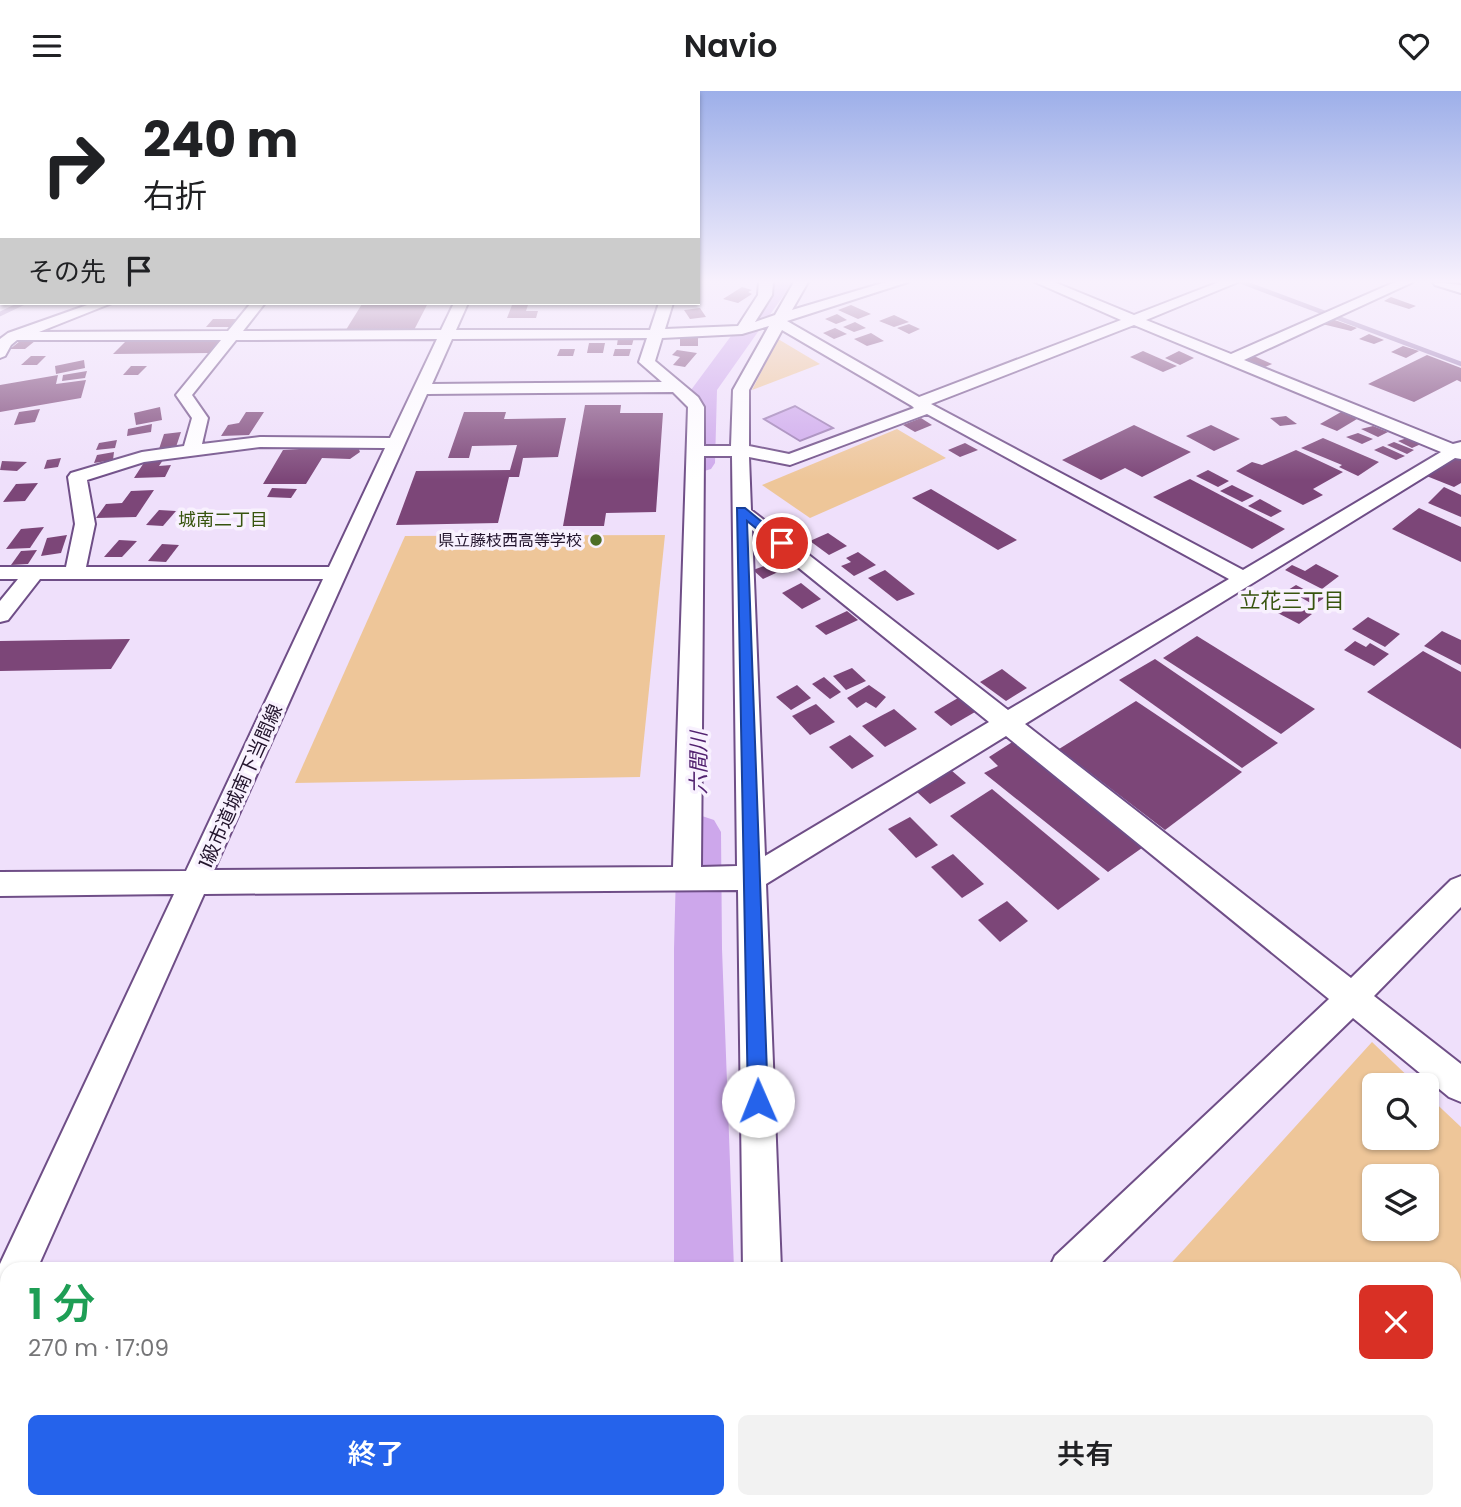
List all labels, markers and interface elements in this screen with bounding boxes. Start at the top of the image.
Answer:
text: Navio [684,23,777,68]
icon: menu [28,27,66,65]
icon: heart [1395,27,1433,65]
text: 240 m [143,106,298,174]
icon: right [28,119,119,210]
text: 右折 [143,173,207,218]
icon: arrive [120,252,158,290]
text: その先 [28,254,106,290]
district label: 城南二丁目 [178,507,268,532]
pin [752,513,812,573]
icon: arrive [763,524,801,562]
place label: 県立藤枝西高等学校 [438,529,582,552]
marker: 県立藤枝西高等学校 [588,532,604,548]
district label: 立花三丁目 [1240,586,1345,615]
street label: 1級市道城南下当間線 [192,700,289,873]
water label: 六間川 [684,730,713,795]
position arrow [721,1064,795,1138]
map controls [1362,1073,1439,1241]
button: search [1362,1073,1439,1150]
button: layers [1362,1164,1439,1241]
text: 1 分 [28,1275,95,1334]
button: close [1359,1285,1433,1359]
text: 270 m · 17:09 [28,1332,169,1364]
button: 終了 [28,1415,724,1495]
button: 共有 [738,1415,1433,1495]

